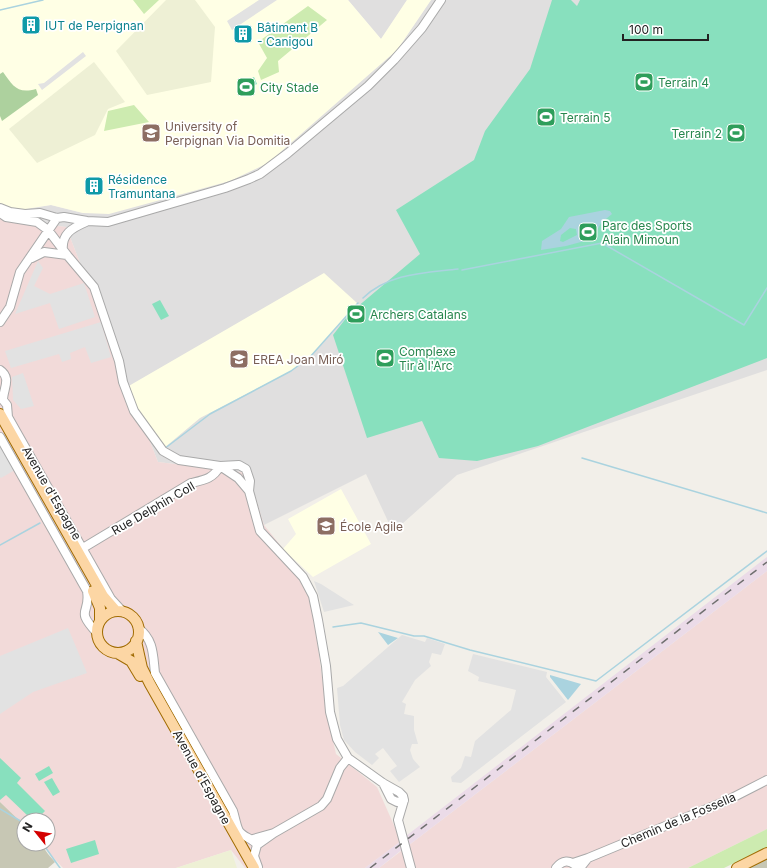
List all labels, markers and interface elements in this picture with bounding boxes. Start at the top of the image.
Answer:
building icon: IUT de Perpignan [20,14,42,36]
scale bar [623,16,708,42]
place label: IUT de Perpignan [45,18,144,33]
place label: Bâtiment B - Canigou [257,20,318,49]
text: 100 m [629,22,663,37]
building icon: Bâtiment B - Canigou [232,23,254,45]
sports icon: Terrain 4 [633,71,655,93]
place label: Terrain 4 [658,75,709,90]
sports icon: City Stade [235,76,257,98]
place label: City Stade [260,80,319,95]
sports icon: Terrain 5 [535,106,557,128]
place label: Terrain 5 [560,110,610,125]
place label: University of Perpignan Via Domitia [165,119,290,148]
school or university icon: University of Perpignan Via Domitia [140,122,162,144]
sports icon: Terrain 2 [725,122,747,144]
place label: Terrain 2 [672,126,722,141]
place label: Résidence Tramuntana [108,172,176,201]
building icon: Résidence Tramuntana [83,175,105,197]
place label: Parc des Sports Alain Mimoun [602,218,692,247]
sports icon: Parc des Sports Alain Mimoun [577,221,599,243]
sports icon: Archers Catalans [345,303,367,325]
place label: Archers Catalans [370,307,467,322]
place label: Complexe Tir à l'Arc [399,344,456,373]
sports icon: Complexe Tir à l'Arc [374,347,396,369]
school or university icon: EREA Joan Miró [228,348,250,370]
place label: EREA Joan Miró [253,352,343,367]
street label: Avenue d'Espagne [19,443,85,543]
street label: Rue Delphin Coll [109,478,197,538]
school or university icon: École Agile [315,515,337,537]
place label: École Agile [340,519,403,534]
street label: Avenue d'Espagne [170,727,234,827]
street label: Chemin de la Fossella [618,789,738,851]
north arrow [16,812,56,852]
text: N [19,820,35,834]

